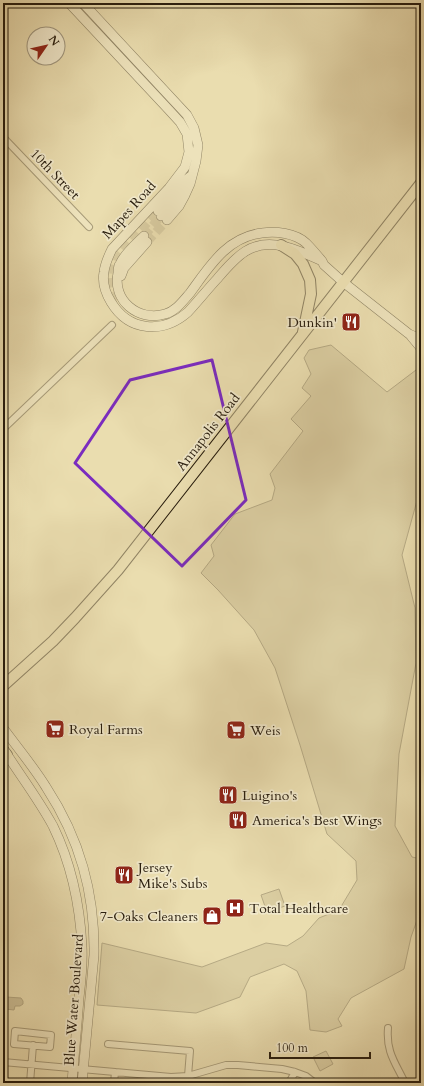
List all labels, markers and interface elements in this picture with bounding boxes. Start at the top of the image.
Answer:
north arrow [26,26,66,66]
text: N [45,33,63,49]
street label: 10th Street [26,144,84,204]
street label: Mapes Road [98,176,161,243]
restaurant icon: Dunkin' [340,311,362,333]
place label: Dunkin' [287,313,337,332]
street label: Annapolis Road [172,389,245,475]
supermarket icon: Royal Farms [44,718,66,740]
supermarket icon: Weis [225,719,247,741]
place label: Royal Farms [69,720,143,739]
place label: Weis [249,721,281,740]
restaurant icon: Luigino's [217,784,239,806]
place label: Luigino's [242,786,298,805]
restaurant icon: America's Best Wings [227,809,249,831]
place label: America's Best Wings [252,811,382,830]
place label: Jersey Mike's Subs [136,858,208,893]
restaurant icon: Jersey Mike's Subs [113,864,135,886]
hospital icon: Total Healthcare [224,897,246,919]
place label: Total Healthcare [249,899,348,918]
shop icon: 7-Oaks Cleaners [201,905,223,927]
place label: 7-Oaks Cleaners [100,907,198,926]
street label: Blue Water Boulevard [60,933,88,1067]
scale bar [270,1034,370,1060]
text: 100 m [276,1040,309,1056]

